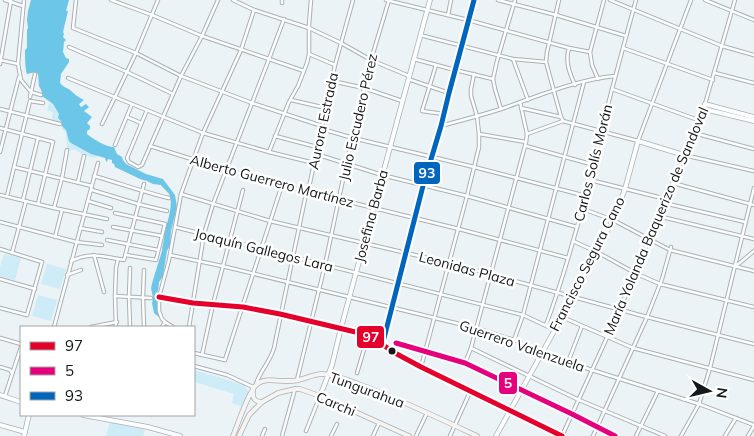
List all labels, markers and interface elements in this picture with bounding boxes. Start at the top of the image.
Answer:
street label: Julio Escudero Pérez [335,52,381,182]
street label: Aurora Estrada [304,71,342,171]
street label: Carlos Solís Morán [570,102,616,224]
street label: María Yolanda Baquerizo de Sandoval [600,104,712,338]
street label: Alberto Guerrero Martínez [188,150,356,212]
line badge: 93 [413,161,441,185]
text: 93 [419,164,435,182]
street label: Josefina Barba [350,168,392,264]
street label: Francisco Segura Cano [545,194,629,334]
street label: Joaquín Gallegos Lara [193,224,335,276]
street label: Leonidas Plaza [417,248,517,290]
street label: Guerrero Valenzuela [457,316,587,376]
line badge: 97 [356,325,385,349]
legend [20,326,195,416]
text: 97 [363,328,379,346]
text: 97 [65,336,83,355]
unlabelled marker [387,346,397,356]
text: 5 [65,361,74,380]
north arrow [684,366,734,416]
street label: Tungurahua [327,368,407,412]
line badge: 5 [498,371,518,395]
text: 5 [504,374,512,392]
text: 93 [65,386,83,405]
text: N [712,386,732,399]
street label: Carchi [314,388,358,420]

